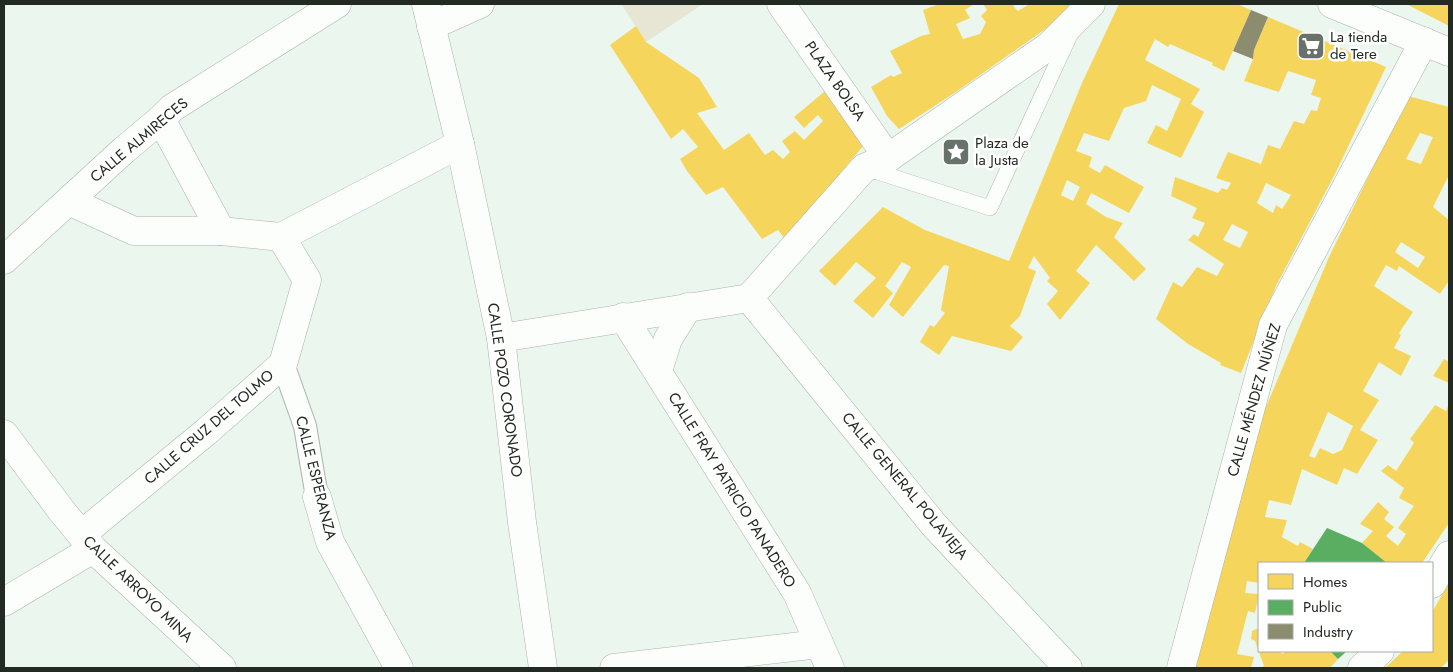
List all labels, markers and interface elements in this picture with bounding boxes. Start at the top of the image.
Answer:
place label: La tienda de Tere [1330,26,1387,65]
supermarket icon: La tienda de Tere [1296,31,1326,61]
street label: PLAZA BOLSA [799,37,871,125]
street label: CALLE ALMIRECES [85,92,193,188]
place label: Plaza de la Justa [975,132,1029,171]
place icon: Plaza de la Justa [941,137,971,167]
street label: CALLE POZO CORONADO [482,302,528,479]
street label: CALLE MÉNDEZ NÚÑEZ [1222,321,1286,479]
street label: CALLE CRUZ DEL TOLMO [139,364,279,490]
street label: CALLE FRAY PATRICIO PANADERO [663,388,801,592]
street label: CALLE GENERAL POLAVIEJA [837,407,973,565]
street label: CALLE ESPERANZA [290,414,342,542]
street label: CALLE ARROYO MINA [78,530,198,648]
legend [1258,562,1433,652]
text: Homes [1303,571,1347,593]
text: Public [1303,596,1342,618]
text: Industry [1303,621,1353,643]

